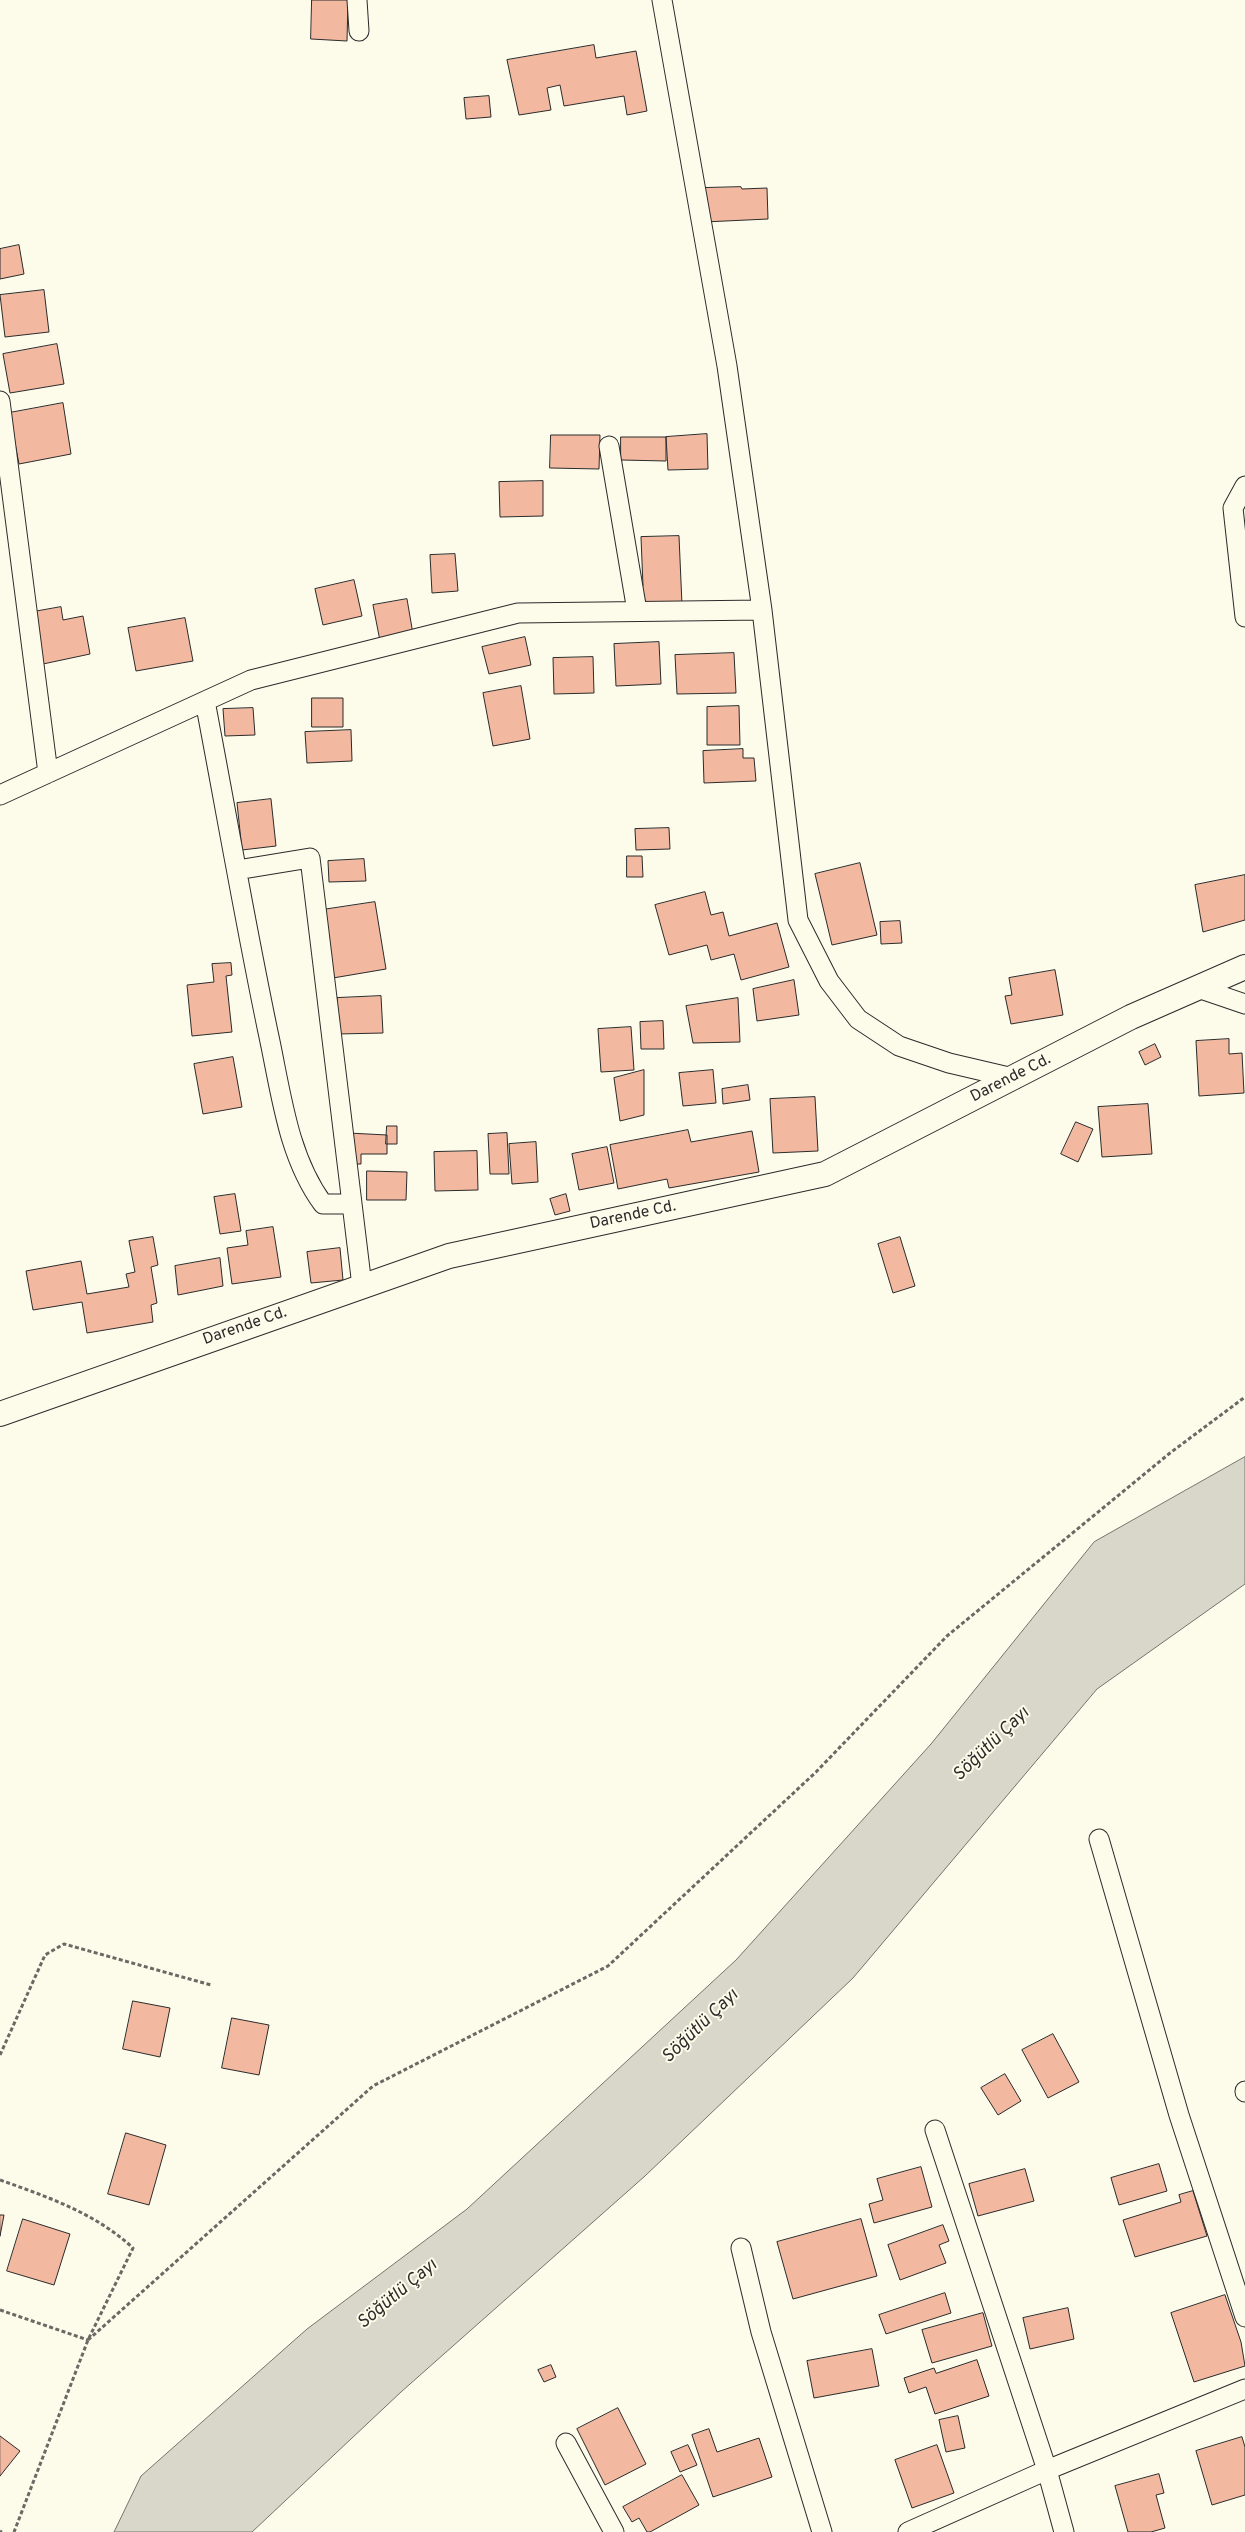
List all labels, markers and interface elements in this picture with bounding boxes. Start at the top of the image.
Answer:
street label: Darende Cd. [968,1051,1054,1107]
street label: Darende Cd. [588,1198,678,1234]
street label: Darende Cd. [201,1304,289,1350]
water label: Söğütlü Çayı [949,1703,1035,1787]
water label: Söğütlü Çayı [658,1985,744,2069]
water label: Söğütlü Çayı [354,2255,442,2335]

